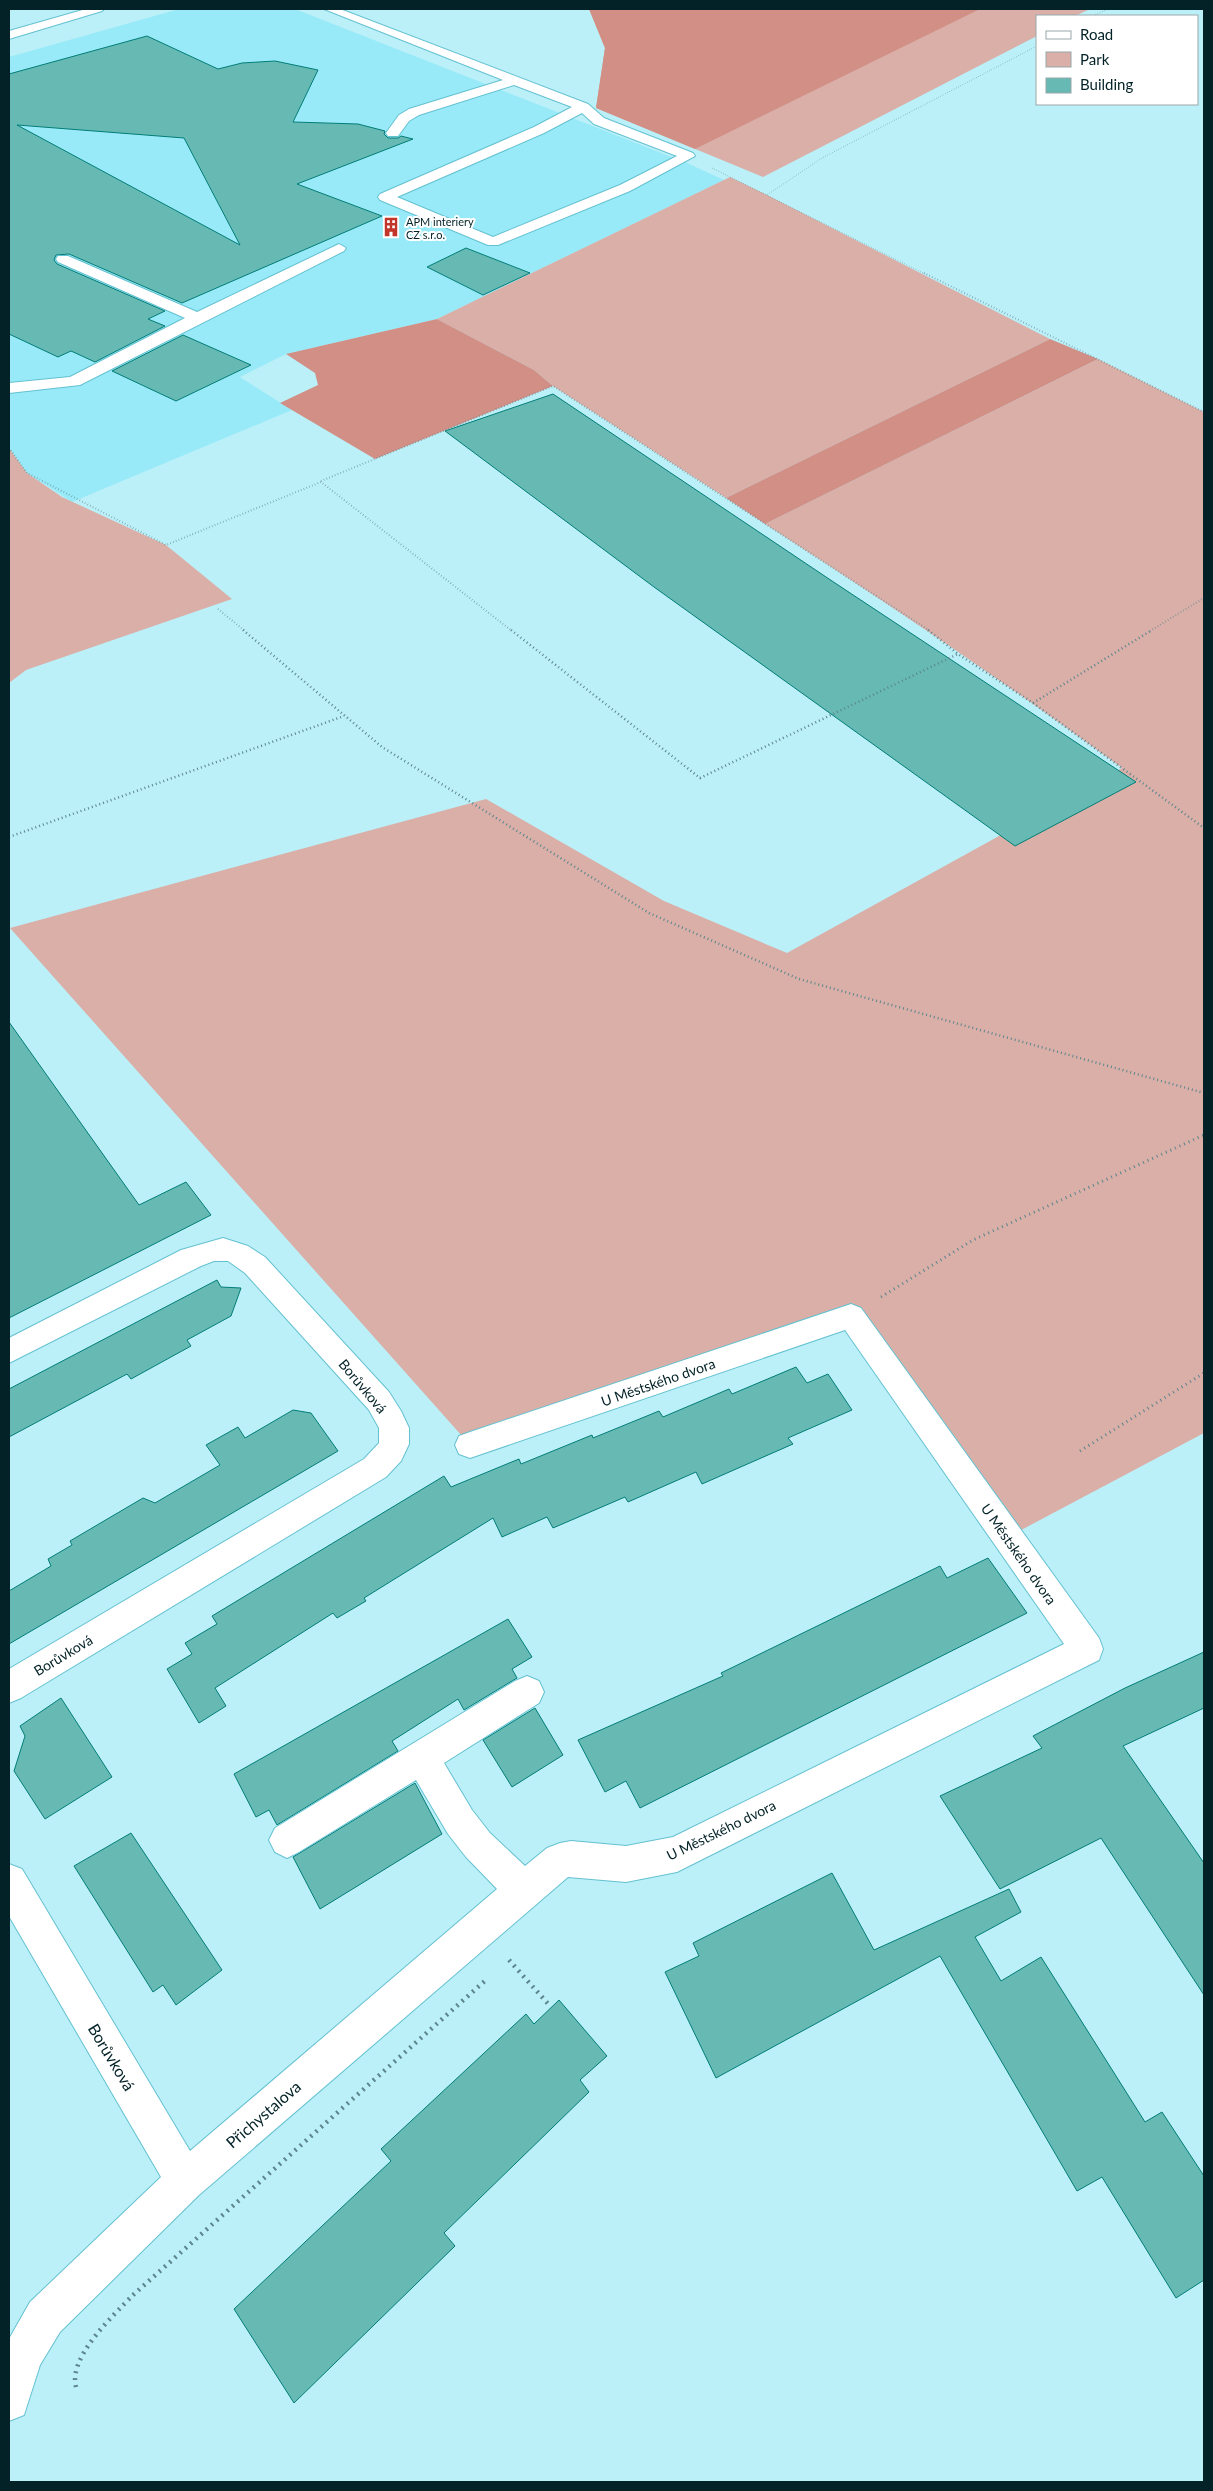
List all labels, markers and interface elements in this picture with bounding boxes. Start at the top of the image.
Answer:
legend [1036,15,1198,105]
text: Road [1080,25,1113,43]
text: Park [1080,50,1110,68]
text: Building [1080,75,1133,93]
place label: APM interiery CZ s.r.o. [406,215,474,241]
building icon: APM interiery CZ s.r.o. [380,216,402,238]
street label: Borůvková [335,1355,391,1417]
street label: U Městského dvora [599,1355,717,1409]
street label: U Městského dvora [978,1500,1060,1608]
street label: Borůvková [31,1631,95,1679]
street label: U Městského dvora [664,1796,778,1864]
street label: Borůvková [85,2020,139,2094]
street label: Přichystalova [222,2076,304,2152]

